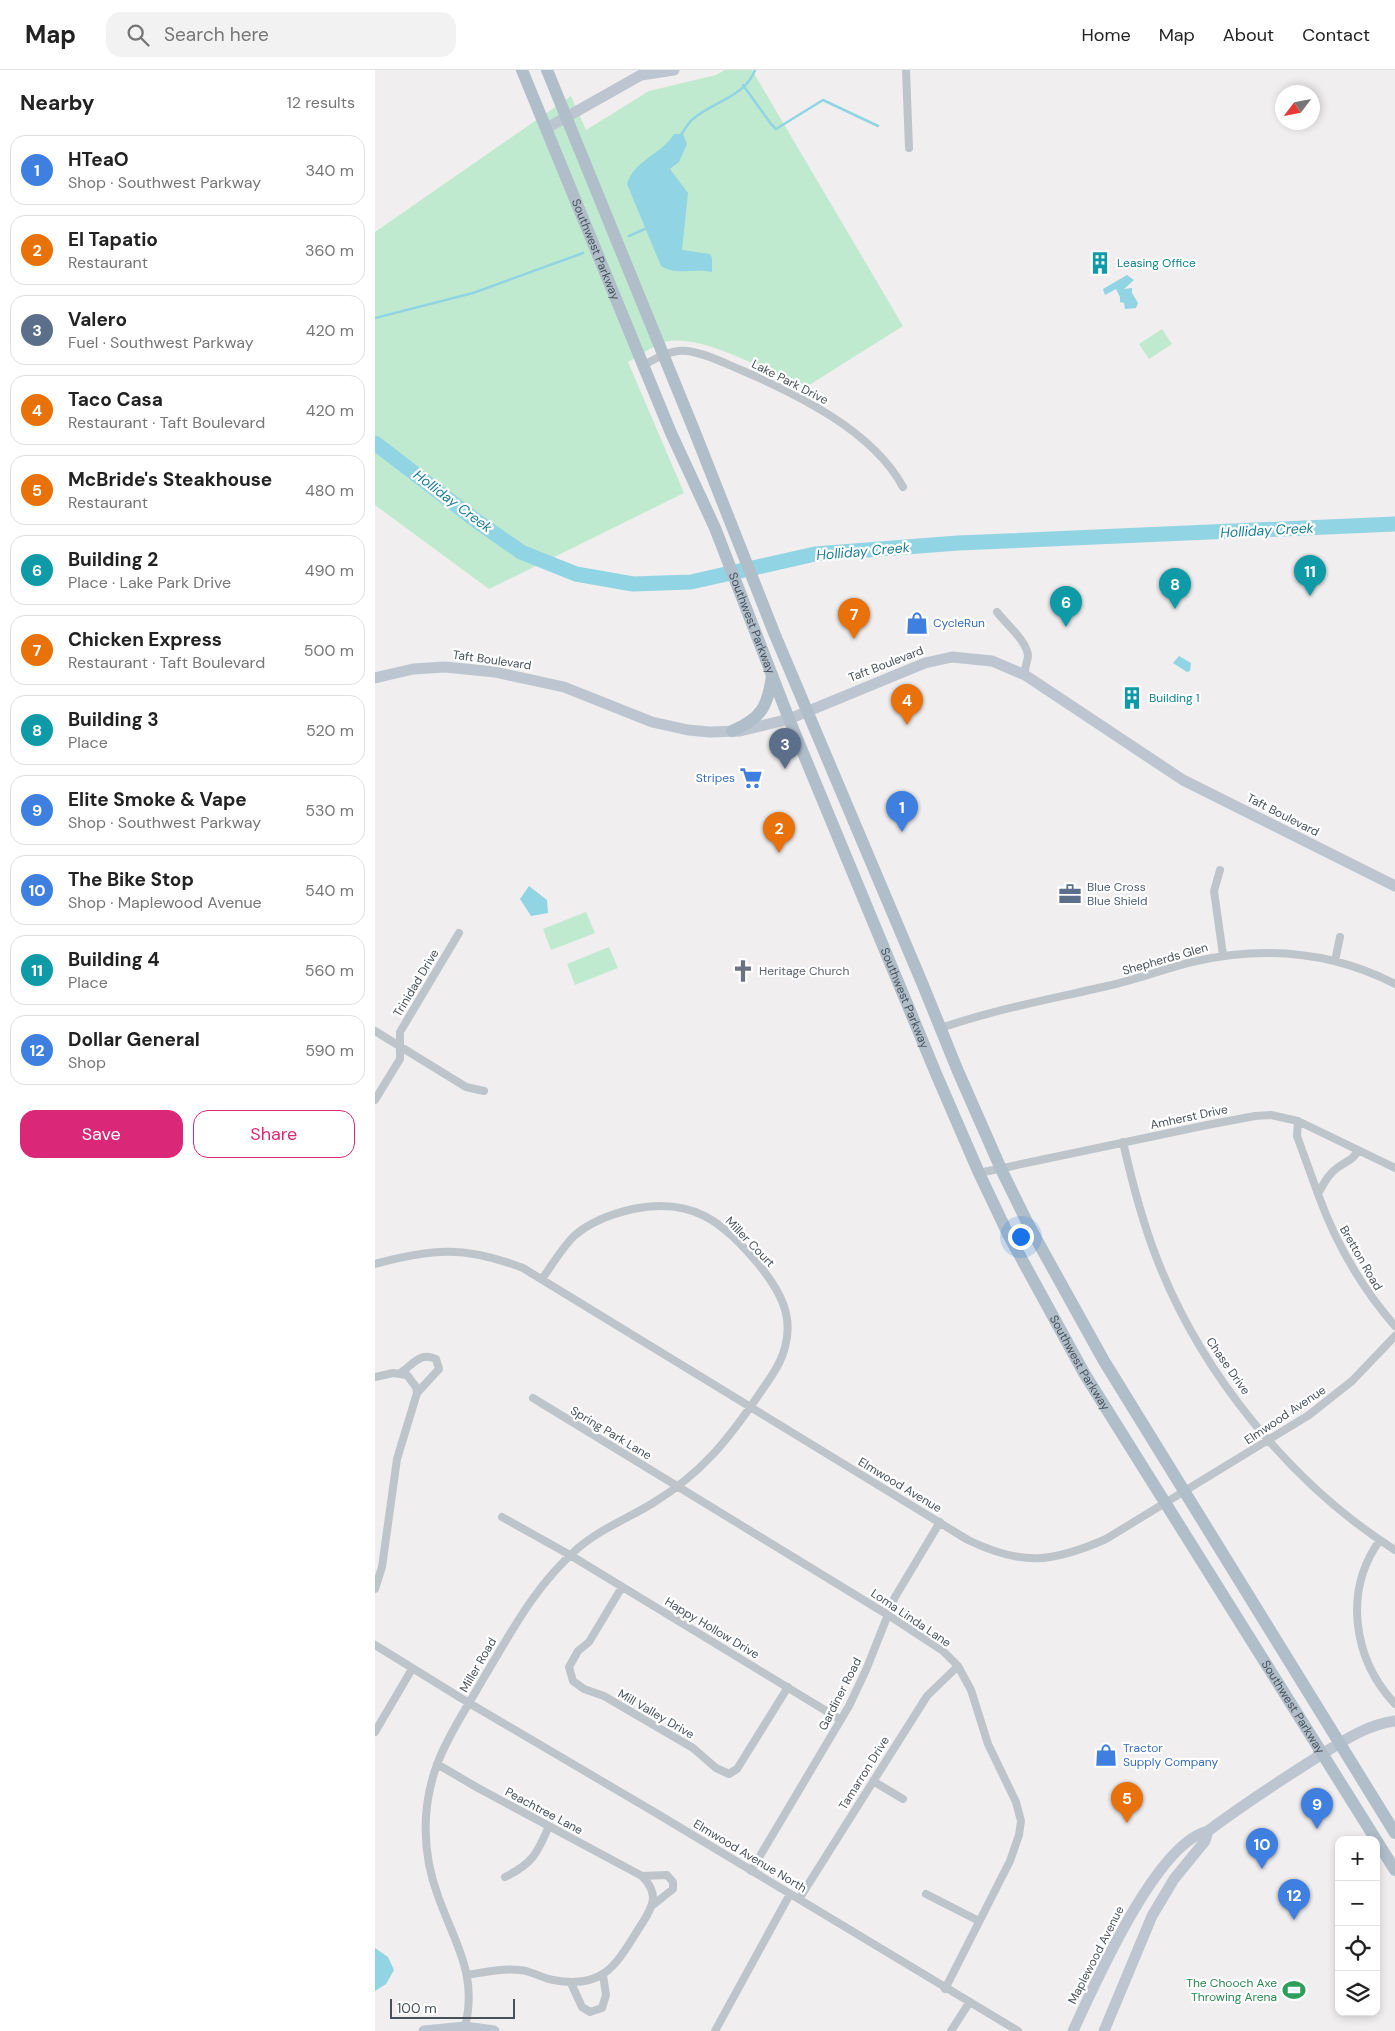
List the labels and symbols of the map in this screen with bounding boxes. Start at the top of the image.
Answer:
north arrow [1275,85,1320,130]
street label: Southwest Parkway [568,197,624,303]
building icon: Leasing Office [1087,250,1113,276]
place label: Leasing Office [1117,255,1196,271]
street label: Lake Park Drive [749,356,831,408]
water label: Holliday Creek [410,466,496,537]
water label: Holliday Creek [1220,519,1315,541]
water label: Holliday Creek [816,538,911,564]
pin: 11 [1294,555,1326,596]
pin: 8 [1159,568,1191,609]
street label: Southwest Parkway [725,570,779,676]
pin: 6 [1050,586,1082,627]
pin: 7 [838,598,870,639]
shop icon: CycleRun [904,610,930,636]
place label: CycleRun [933,615,985,631]
street label: Taft Boulevard [846,642,926,686]
street label: Taft Boulevard [452,647,532,673]
pin: 4 [891,684,923,725]
building icon: Building 1 [1119,685,1145,711]
place label: Building 1 [1149,690,1200,706]
pin: 3 [769,728,801,769]
supermarket icon: Stripes [738,765,764,791]
place label: Stripes [696,770,735,786]
street label: Taft Boulevard [1244,790,1322,840]
pin: 1 [886,791,918,832]
pin: 2 [763,812,795,853]
place label: Blue Cross Blue Shield [1087,879,1148,909]
office icon: Blue Cross Blue Shield [1057,881,1083,907]
street label: Shepherds Glen [1120,939,1210,979]
street label: Southwest Parkway [877,945,933,1051]
street label: Trinidad Drive [389,946,443,1020]
church icon: Heritage Church [730,958,756,984]
place label: Heritage Church [759,963,849,979]
street label: Amherst Drive [1149,1101,1229,1133]
street label: Miller Court [722,1213,778,1271]
street label: Bretton Road [1336,1223,1386,1293]
your location [1008,1224,1034,1250]
street label: Southwest Parkway [1046,1312,1114,1414]
street label: Chase Drive [1202,1334,1254,1398]
street label: Elmwood Avenue [1241,1382,1329,1448]
street label: Spring Park Lane [567,1402,655,1464]
street label: Elmwood Avenue [855,1454,945,1516]
street label: Loma Linda Lane [868,1585,954,1651]
street label: Happy Hollow Drive [662,1593,762,1663]
street label: Miller Road [456,1635,500,1695]
street label: Gardiner Road [815,1655,865,1733]
street label: Southwest Parkway [1258,1657,1329,1757]
street label: Mill Valley Drive [615,1686,697,1742]
street label: Tamarron Drive [835,1733,893,1813]
place label: Tractor Supply Company [1123,1740,1219,1770]
shop icon: Tractor Supply Company [1093,1742,1119,1768]
pin: 5 [1111,1782,1143,1823]
street label: Peachtree Lane [502,1784,586,1838]
pin: 9 [1301,1788,1333,1829]
street label: Elmwood Avenue North [690,1816,810,1896]
pin: 10 [1246,1828,1278,1869]
pin: 12 [1278,1879,1310,1920]
street label: Maplewood Avenue [1064,1903,1128,2007]
place label: The Chooch Axe Throwing Arena [1186,1975,1277,2005]
sports icon: The Chooch Axe Throwing Arena [1281,1977,1307,2003]
scale bar [390,1996,515,2019]

